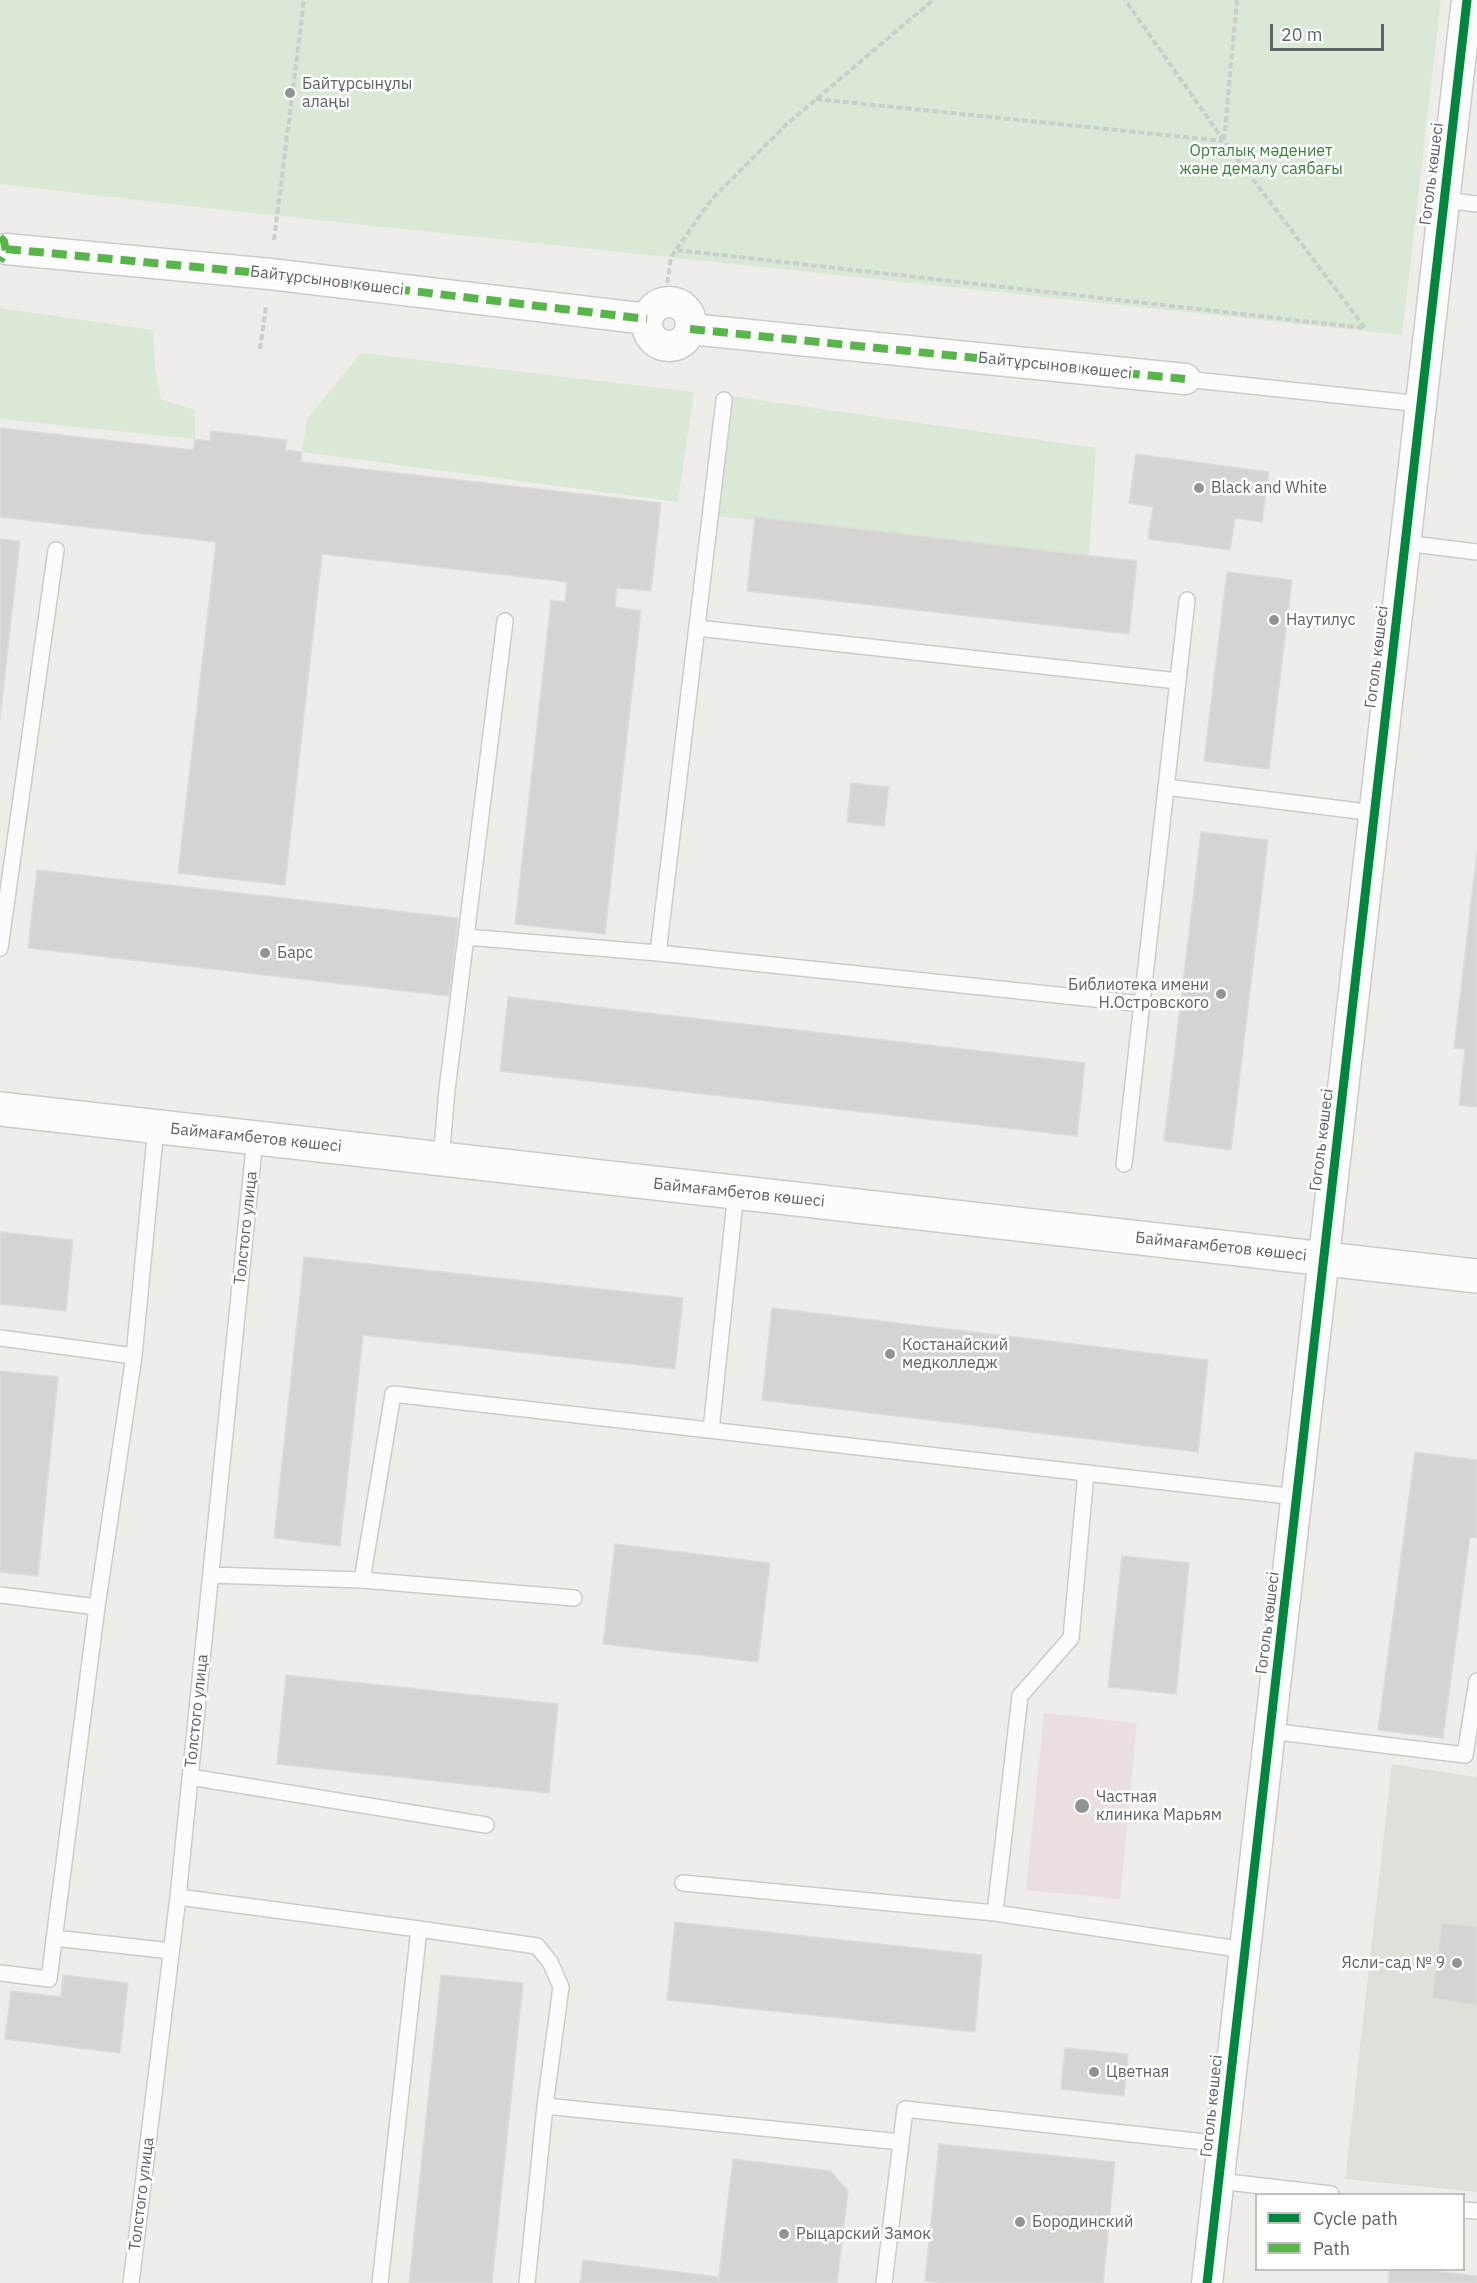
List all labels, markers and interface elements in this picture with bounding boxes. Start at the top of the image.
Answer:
scale bar [1273,12,1387,50]
text: 20 m [1281,23,1323,46]
place label: Байтұрсынұлы алаңы [302,74,412,112]
marker: Байтұрсынұлы алаңы [283,86,297,100]
street label: Гоголь көшесі [1416,122,1448,226]
park label: Орталық мәдениет және демалу саябағы [1179,141,1343,179]
street label: Байтұрсынов көшесі [249,262,405,300]
street label: Байтұрсынов көшесі [977,348,1133,384]
place label: Black and White [1211,478,1327,498]
marker: Black and White [1192,481,1206,495]
street label: Гоголь көшесі [1361,605,1393,709]
place label: Наутилус [1286,610,1356,630]
marker: Наутилус [1267,613,1281,627]
place label: Барс [277,943,313,963]
marker: Барс [258,946,272,960]
place label: Библиотека имени Н.Островского [1068,975,1209,1013]
marker: Библиотека имени Н.Островского [1214,987,1228,1001]
street label: Гоголь көшесі [1306,1088,1338,1192]
street label: Баймағамбетов көшесі [169,1119,343,1157]
street label: Толстого улица [230,1170,262,1286]
street label: Баймағамбетов көшесі [652,1174,826,1212]
street label: Баймағамбетов көшесі [1134,1228,1308,1266]
place label: Костанайский медколледж [902,1335,1008,1373]
marker: Костанайский медколледж [883,1347,897,1361]
street label: Гоголь көшесі [1252,1571,1284,1675]
street label: Толстого улица [181,1653,213,1769]
place label: Частная клиника Марьям [1096,1787,1222,1825]
marker: Частная клиника Марьям [1073,1797,1091,1815]
place label: Ясли-сад № 9 [1342,1953,1445,1973]
marker: Ясли-сад № 9 [1450,1956,1464,1970]
street label: Гоголь көшесі [1197,2054,1227,2158]
place label: Цветная [1106,2062,1169,2082]
marker: Цветная [1087,2065,1101,2079]
street label: Толстого улица [126,2136,158,2252]
legend [1255,2193,1465,2271]
text: Cycle path [1313,2207,1398,2230]
place label: Бородинский [1032,2212,1133,2232]
marker: Бородинский [1013,2215,1027,2229]
place label: Рыцарский Замок [796,2224,931,2244]
marker: Рыцарский Замок [777,2227,791,2241]
text: Path [1313,2237,1350,2260]

